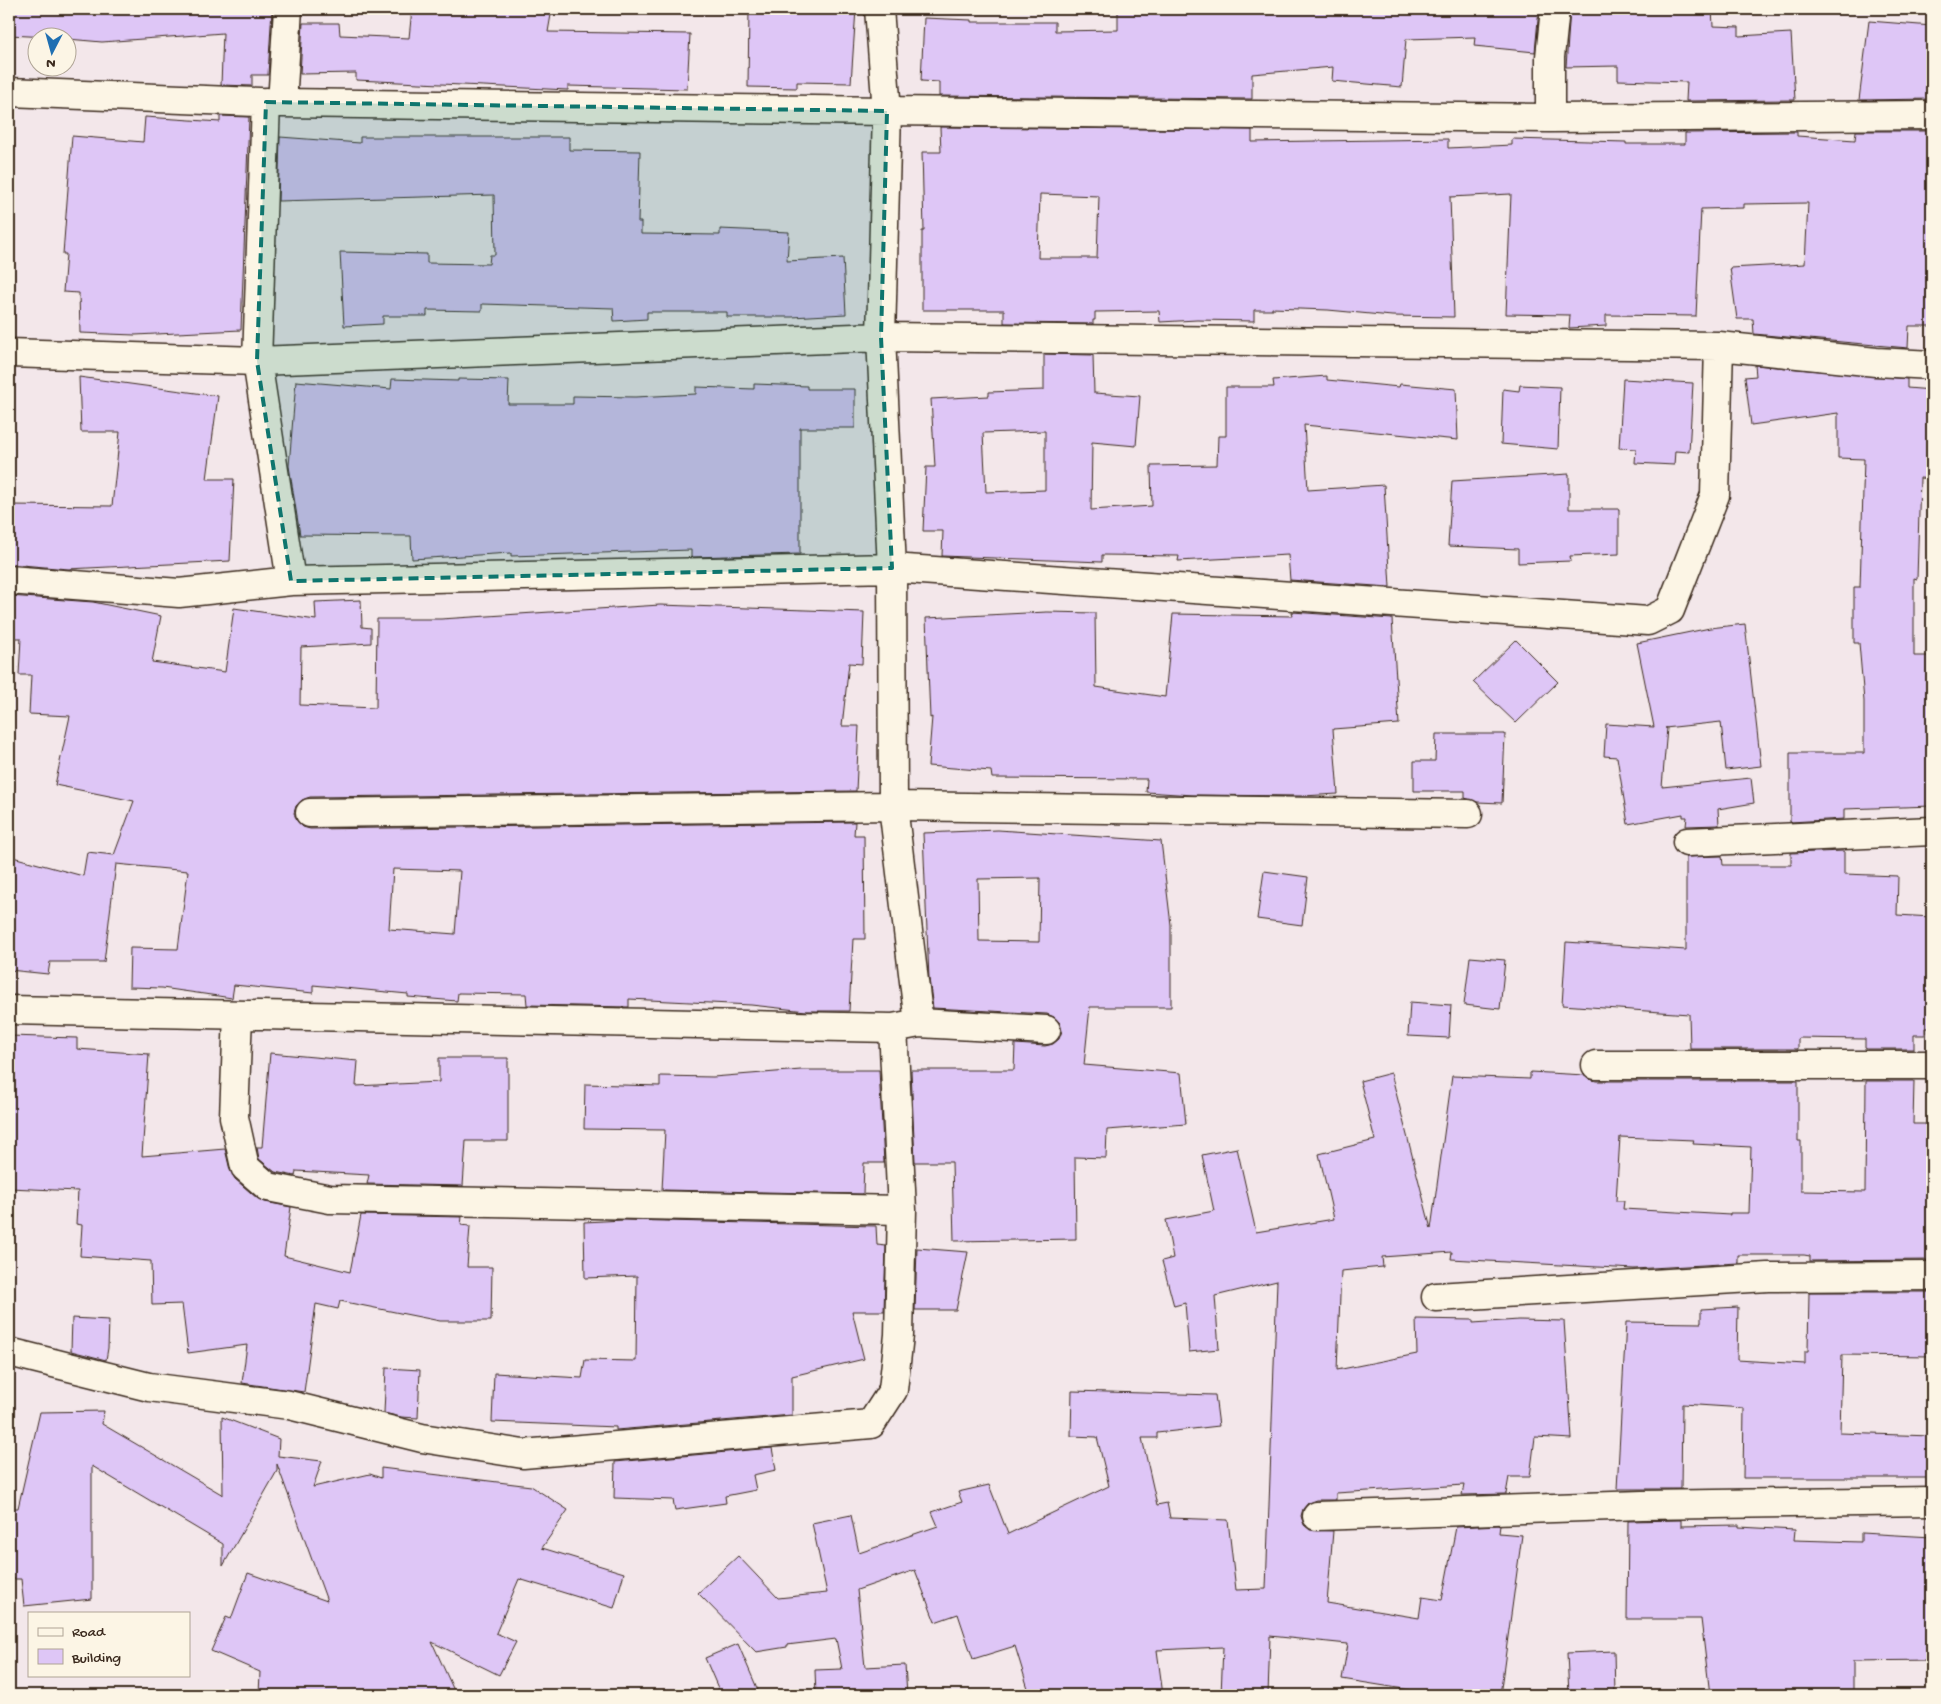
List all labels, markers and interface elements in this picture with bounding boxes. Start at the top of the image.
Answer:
north arrow [28,28,78,78]
text: N [45,54,56,71]
legend [28,1612,190,1676]
text: Road [72,1624,106,1642]
text: Building [71,1650,121,1668]

